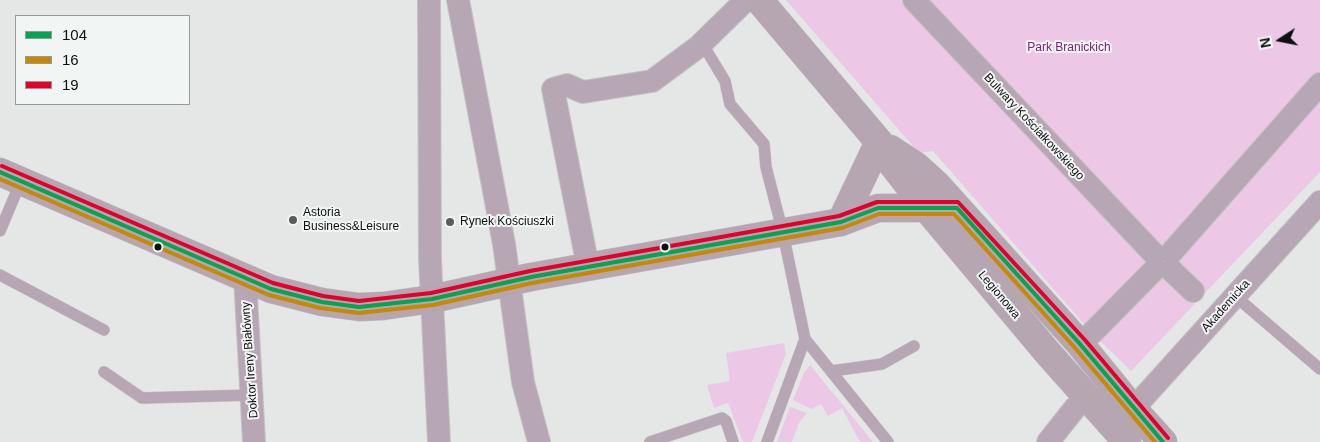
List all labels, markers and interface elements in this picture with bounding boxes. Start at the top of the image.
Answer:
legend [15,15,190,105]
north arrow [1255,15,1305,65]
text: 104 [62,26,87,43]
text: N [1256,36,1274,49]
park label: Park Branickich [1027,41,1111,55]
text: 16 [62,51,79,68]
street label: Bulwary Kościałkowskiego [981,71,1087,183]
text: 19 [62,76,79,93]
place label: Astoria Business&Leisure [303,206,399,234]
marker: Astoria Business&Leisure [287,214,299,226]
place label: Rynek Kościuszki [460,215,554,229]
marker: Rynek Kościuszki [444,216,456,228]
unlabelled marker [153,242,163,252]
unlabelled marker [660,242,670,252]
street label: Legionowa [975,268,1023,322]
street label: Akademicka [1199,277,1253,335]
street label: Doktor Ireny Białówny [239,301,261,419]

